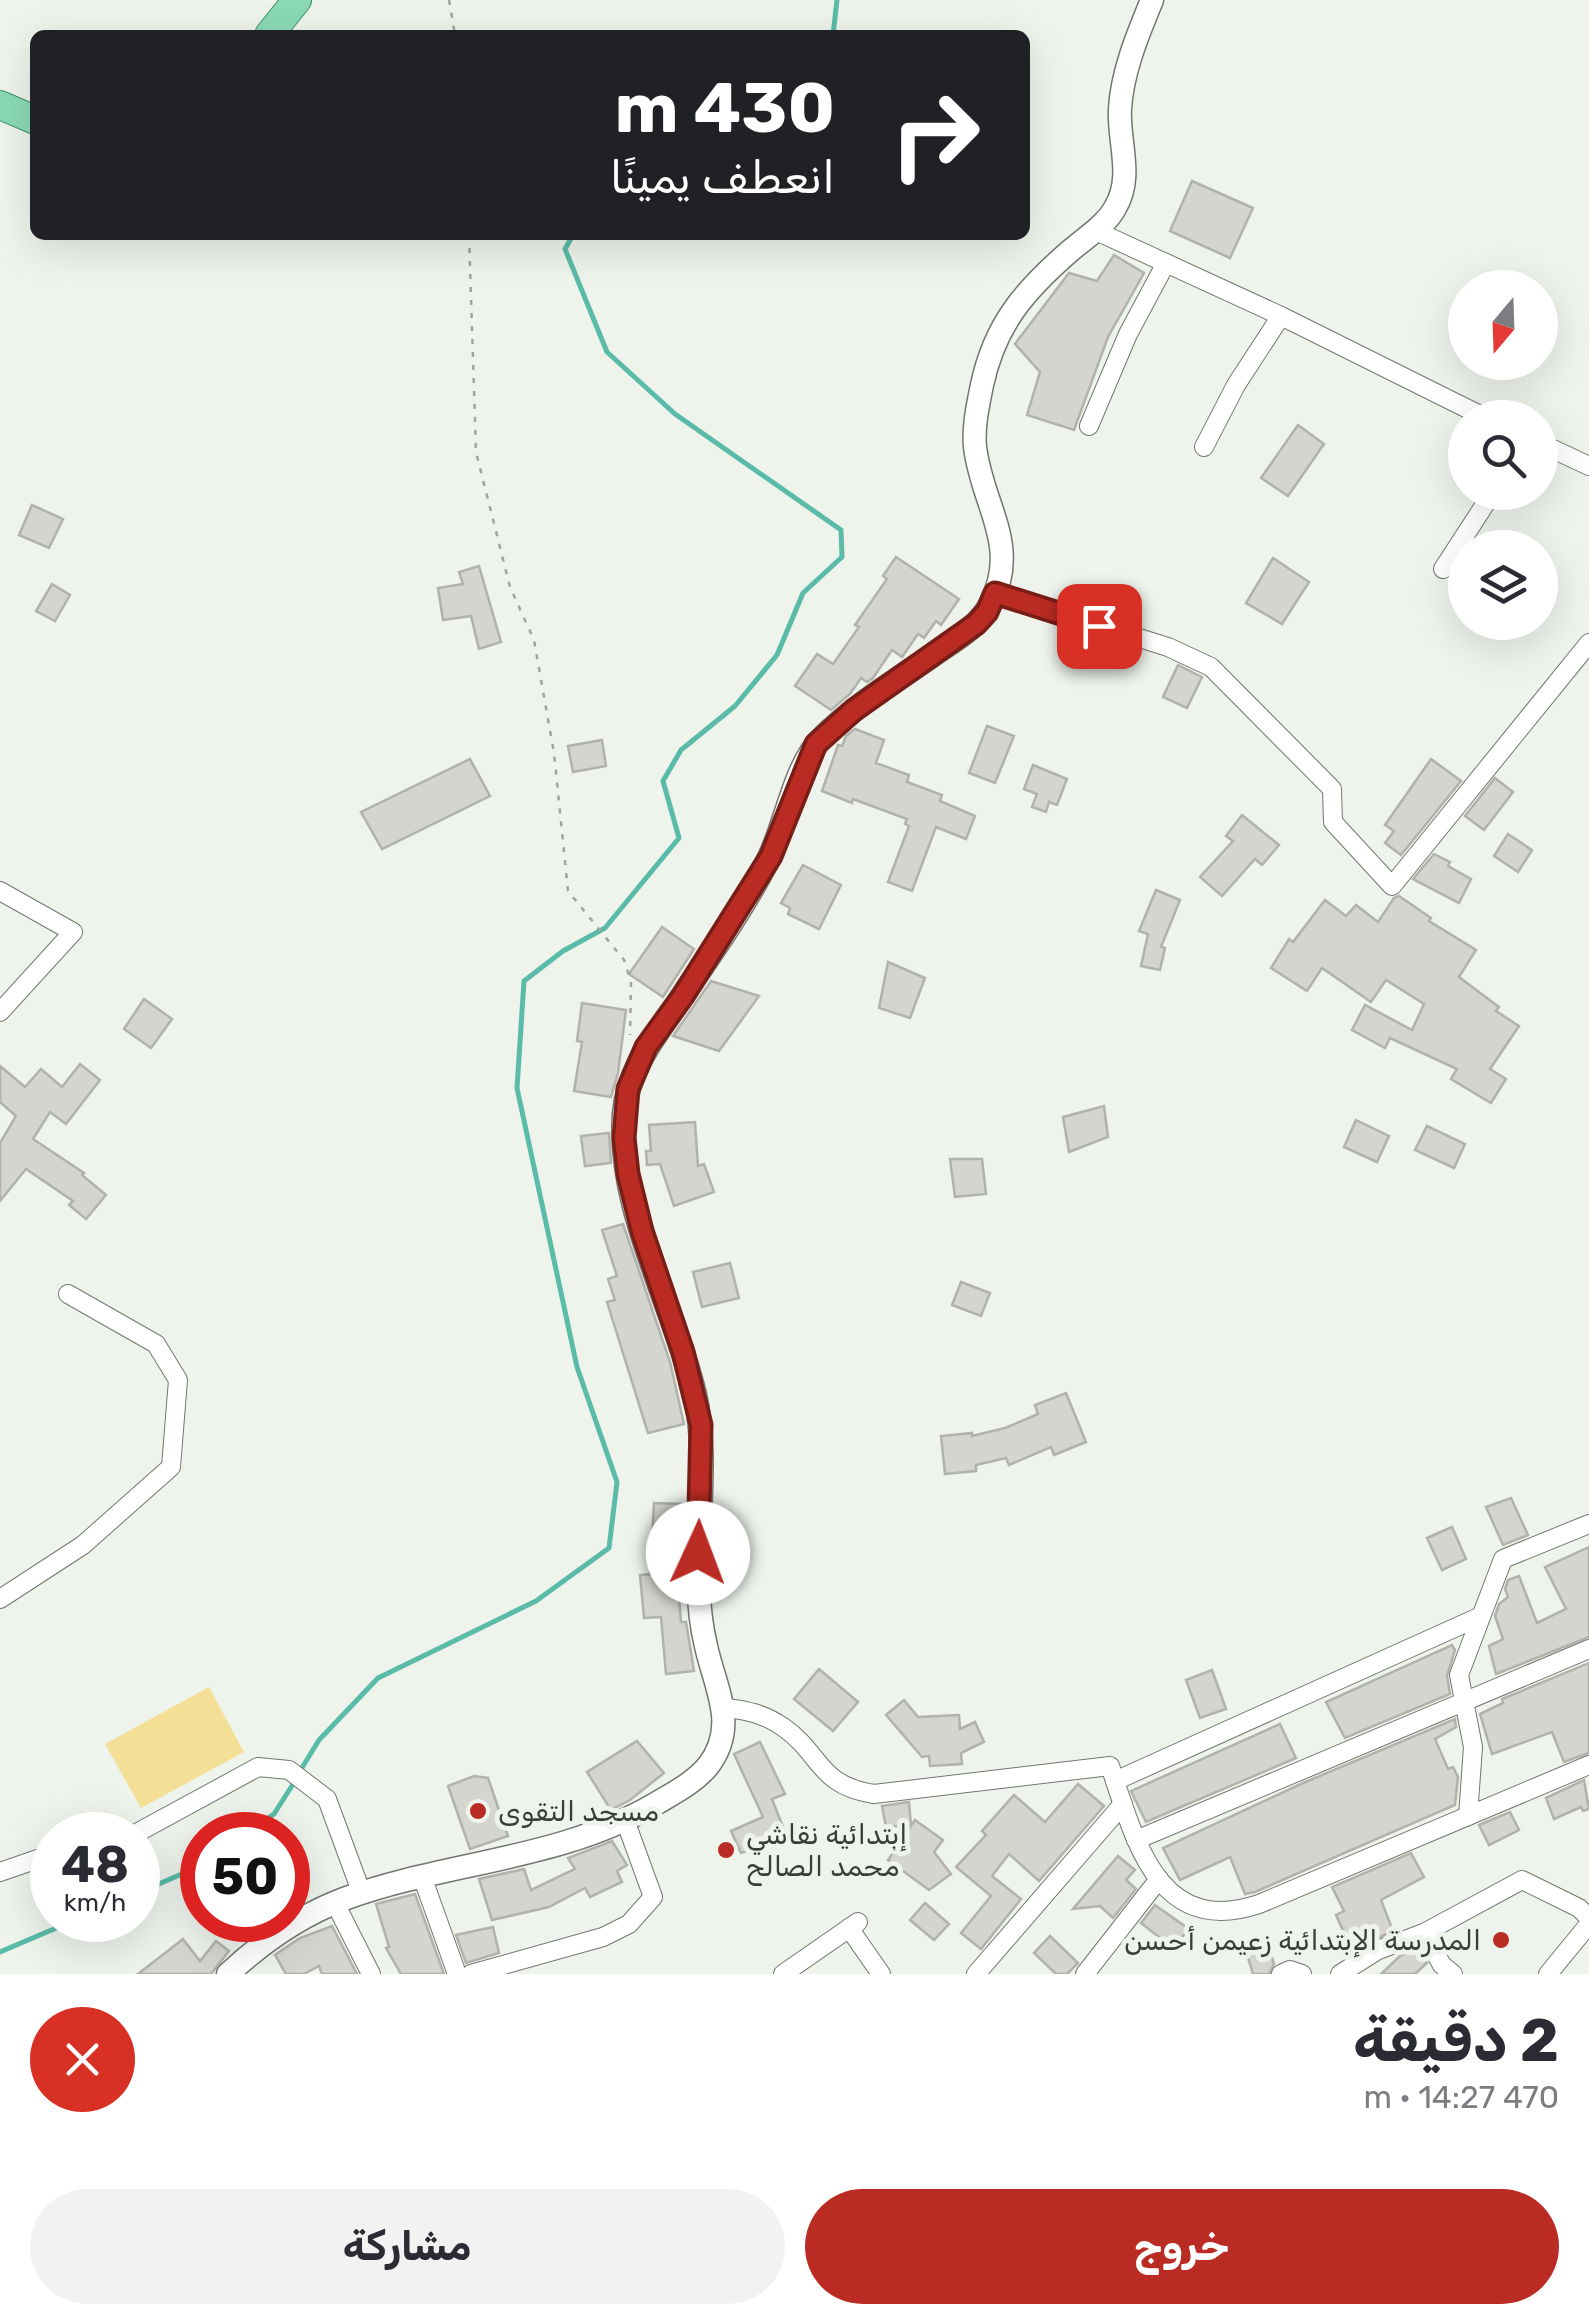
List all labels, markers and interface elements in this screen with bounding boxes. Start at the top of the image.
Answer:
text: 430 m [614,67,835,150]
icon: right [870,70,1000,200]
text: انعطف يمينًا [610,151,835,204]
north arrow [1448,270,1558,380]
map controls [1448,270,1558,640]
button: search [1448,400,1558,510]
button: layers [1448,530,1558,640]
pin [1057,584,1142,669]
icon: arrive [1072,599,1127,654]
position arrow [646,1501,750,1605]
place label: مسجد التقوى [498,1795,659,1828]
marker: مسجد التقوى [467,1800,489,1822]
speed limit sign: 50 [180,1812,310,1942]
place label: إبتدائية نقاشي محمد الصالح [746,1818,907,1886]
text: 48 [61,1835,129,1895]
marker: إبتدائية نقاشي محمد الصالح [715,1839,737,1861]
text: km/h [64,1888,126,1917]
place label: المدرسة الإبتدائية زعيمن أحسن [1124,1924,1481,1958]
marker: المدرسة الإبتدائية زعيمن أحسن [1490,1929,1512,1951]
text: 2 دقيقة [1353,2005,1559,2076]
button: close [30,2007,135,2112]
text: 470 m · 14:27 [1363,2078,1559,2116]
button: مشاركة [30,2189,785,2304]
button: خروج [805,2189,1559,2304]

